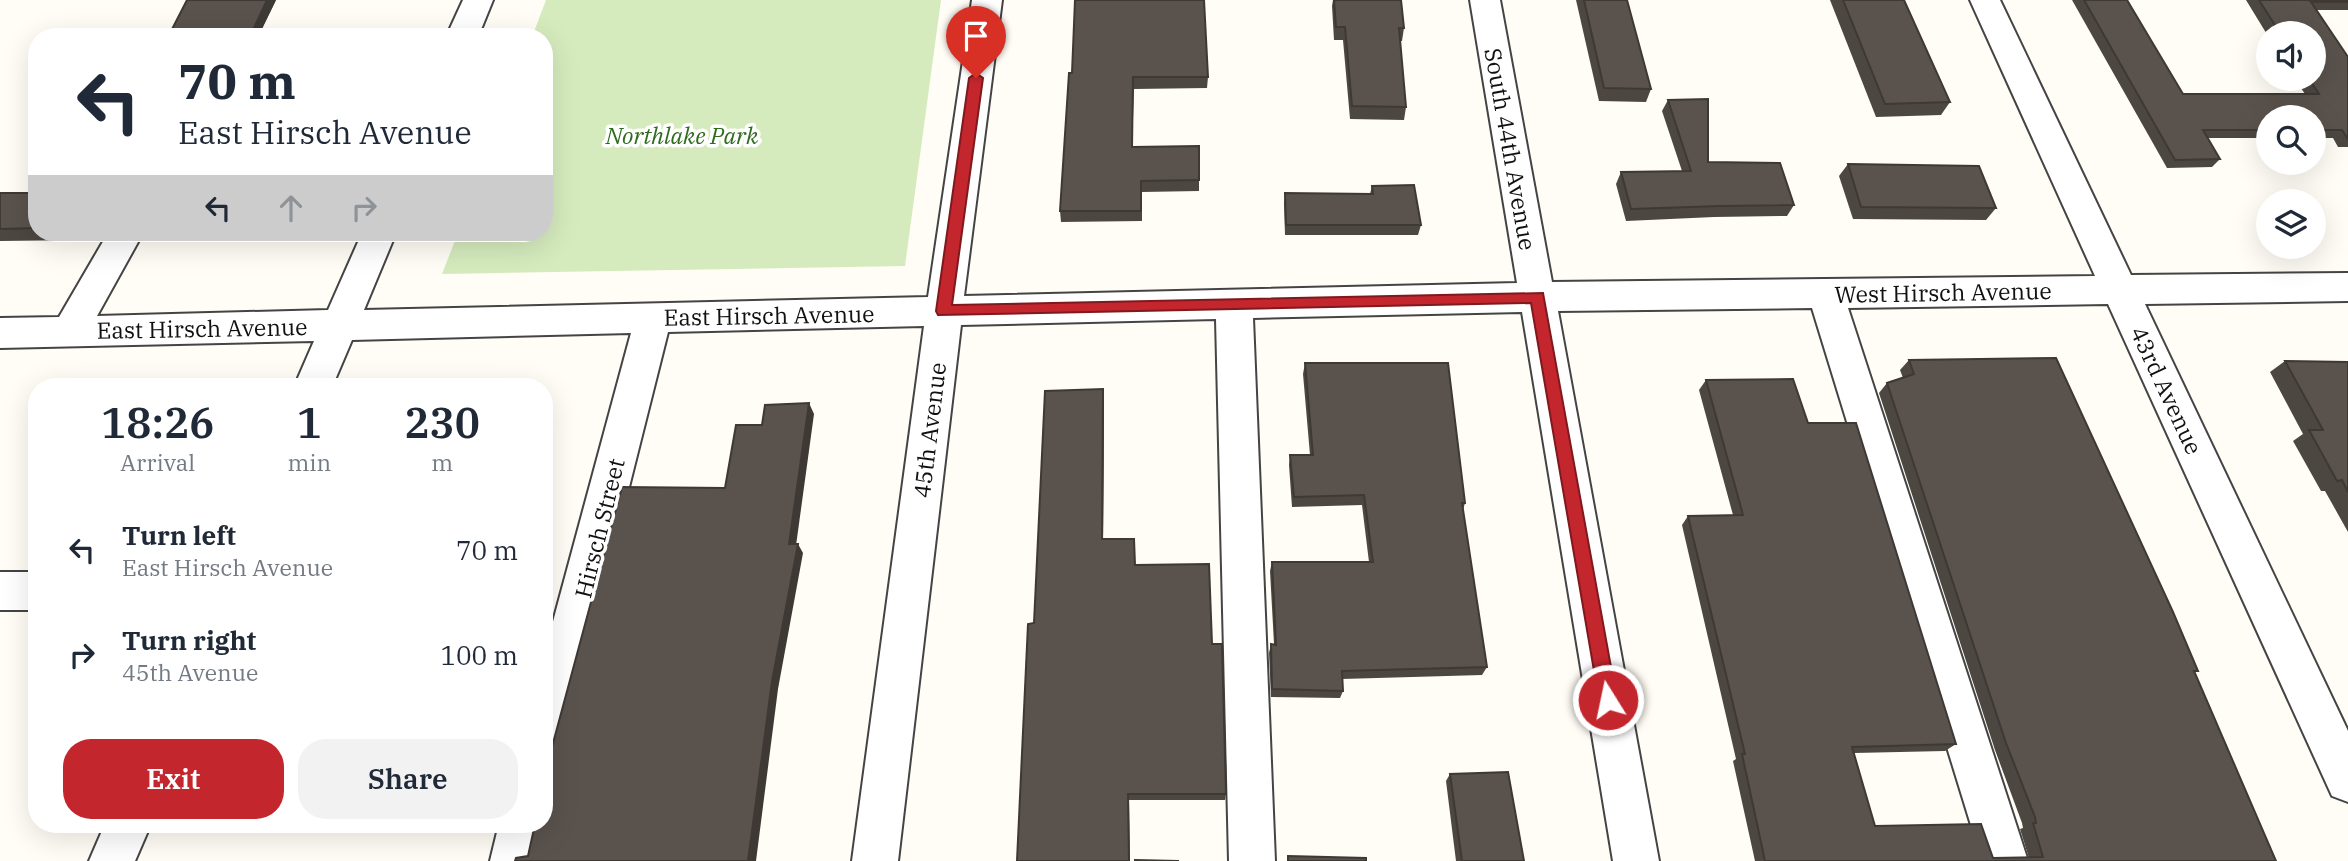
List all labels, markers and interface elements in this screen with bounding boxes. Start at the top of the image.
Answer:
pin [946,6,1006,78]
icon: arrive [957,17,995,55]
map controls [2256,21,2326,259]
button: sound [2256,21,2326,91]
street label: South 44th Avenue [1478,46,1544,252]
text: 70 m [178,49,296,112]
icon: left [63,56,154,147]
button: search [2256,105,2326,175]
text: East Hirsch Avenue [178,111,472,153]
park label: Northlake Park [605,120,759,150]
icon: left [199,189,237,227]
icon: ahead [272,189,310,227]
icon: right [345,189,383,227]
button: layers [2256,189,2326,259]
street label: West Hirsch Avenue [1834,275,2052,309]
street label: East Hirsch Avenue [663,298,875,332]
street label: East Hirsch Avenue [96,311,308,345]
street label: 43rd Avenue [2124,321,2210,459]
street label: 45th Avenue [906,361,952,499]
text: 18:26 [101,395,214,450]
text: 1 [297,395,322,450]
text: 230 [404,395,480,450]
text: Arrival [120,447,195,477]
text: min [287,447,331,477]
text: m [431,447,453,477]
street label: Hirsch Street [567,455,631,601]
text: Turn left [122,518,236,552]
icon: left [63,531,101,569]
text: 70 m [456,533,518,567]
text: East Hirsch Avenue [122,552,333,582]
text: Turn right [122,623,256,657]
icon: right [63,636,101,674]
text: 100 m [440,638,518,672]
text: 45th Avenue [122,657,258,687]
position arrow [1571,663,1645,737]
button: Exit [63,739,284,819]
button: Share [298,739,518,819]

